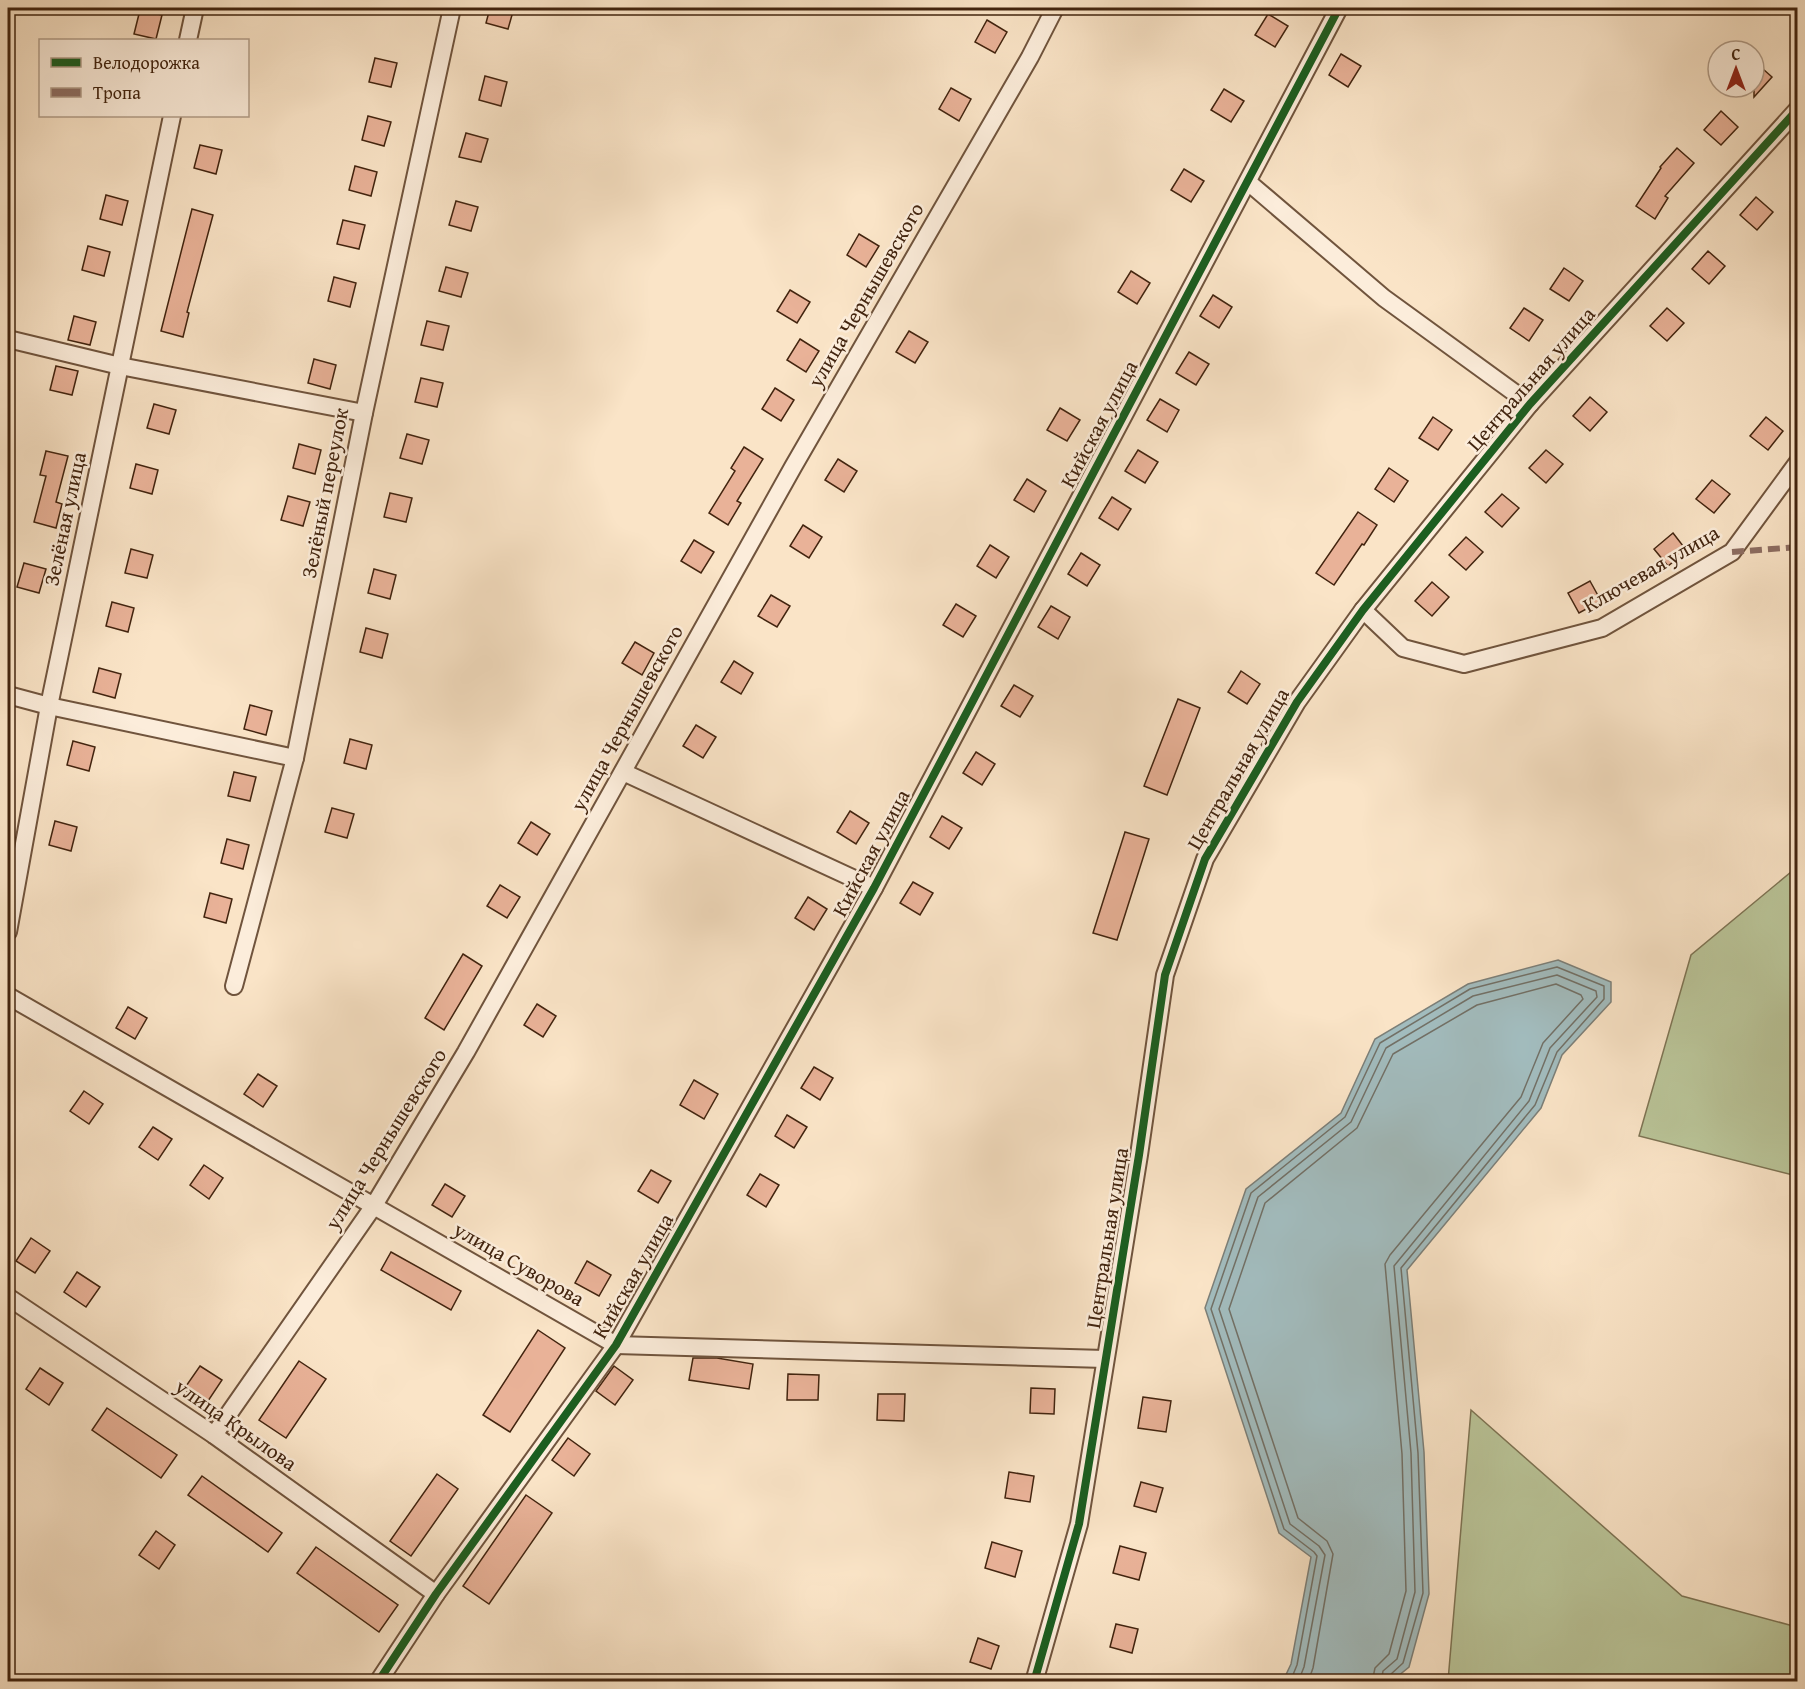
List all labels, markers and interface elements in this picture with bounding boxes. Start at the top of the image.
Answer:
legend [39,39,249,117]
north arrow [1706,39,1766,99]
text: С [1731,42,1741,66]
text: Велодорожка [93,49,200,76]
text: Тропа [93,79,141,106]
street label: улица Чернышевского [799,197,931,394]
street label: Центральная улица [1459,300,1602,458]
street label: Кийская улица [1052,355,1145,493]
street label: Зелёный переулок [293,405,356,581]
street label: Зелёная улица [35,449,94,589]
street label: Ключевая улица [1577,517,1725,620]
street label: улица Чернышевского [562,619,691,817]
street label: Центральная улица [1178,682,1297,856]
street label: Кийская улица [824,784,917,922]
street label: улица Чернышевского [317,1042,454,1236]
street label: Центральная улица [1077,1145,1136,1331]
street label: Кийская улица [584,1207,681,1344]
street label: улица Суворова [447,1213,591,1314]
street label: улица Крылова [168,1370,304,1478]

